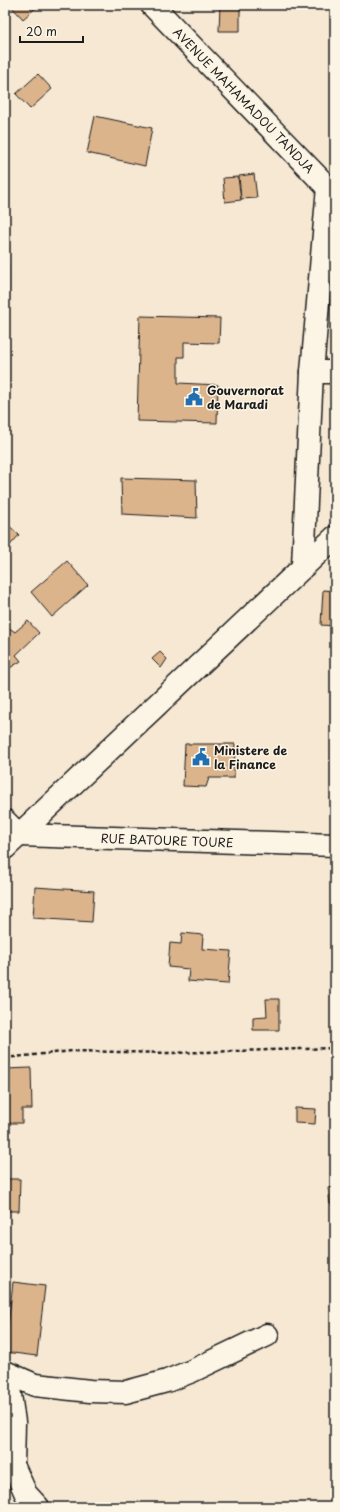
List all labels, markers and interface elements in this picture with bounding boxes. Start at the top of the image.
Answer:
scale bar [20,18,83,44]
text: 20 m [26,22,57,40]
street label: AVENUE MAHAMADOU TANDJA [169,23,319,177]
place label: Gouvernorat de Maradi [207,381,284,413]
public building icon: Gouvernorat de Maradi [184,387,204,407]
place label: Ministere de la Finance [214,741,287,773]
public building icon: Ministere de la Finance [191,747,211,767]
street label: RUE BATOURE TOURE [100,829,234,851]

